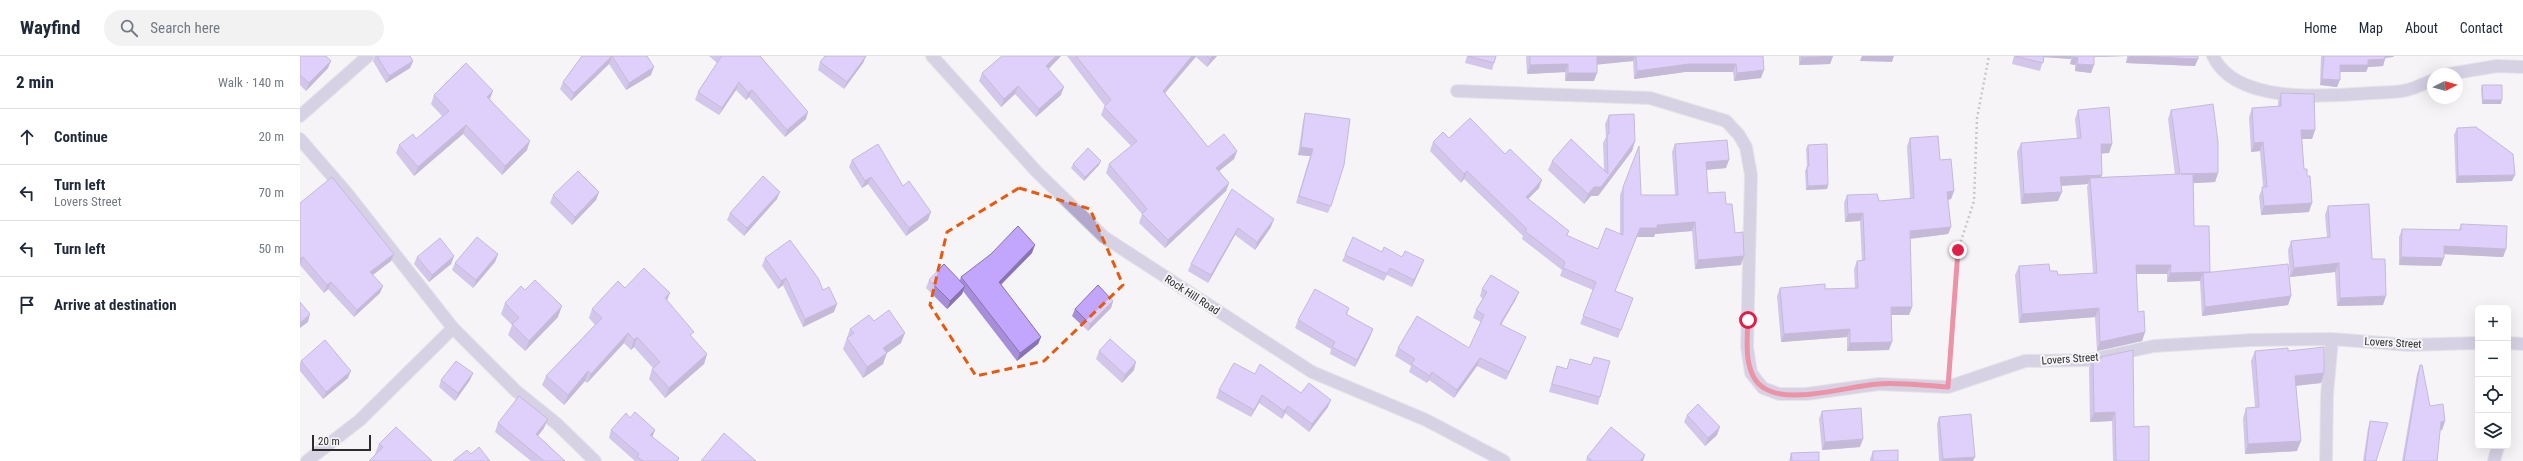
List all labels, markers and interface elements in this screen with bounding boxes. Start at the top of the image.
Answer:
search box [104,10,384,46]
text: Wayfind [20,16,80,39]
icon: search [118,17,140,39]
text: Search here [150,19,220,37]
text: Home [2304,20,2337,36]
text: Map [2359,20,2383,36]
text: About [2405,20,2438,36]
text: Contact [2460,20,2503,36]
north arrow [2427,68,2463,104]
text: 2 min [16,72,54,92]
text: Walk · 140 m [218,75,284,90]
icon: ahead [16,126,38,148]
text: Continue [54,128,108,146]
text: 20 m [258,129,284,144]
text: Turn left [54,176,105,194]
icon: left [16,182,38,204]
text: 70 m [258,185,284,200]
text: Lovers Street [54,194,122,209]
icon: left [16,238,38,260]
text: Turn left [54,240,105,258]
text: 50 m [258,241,284,256]
route end [1949,241,1967,259]
street label: Rock Hill Road [1162,272,1222,318]
icon: arrive [16,294,38,316]
text: Arrive at destination [54,296,177,314]
map controls [2475,305,2511,449]
button: + [2475,305,2511,341]
route start [1739,311,1757,329]
street label: Lovers Street [2364,335,2422,351]
button: − [2475,341,2511,377]
street label: Lovers Street [2041,351,2099,367]
button: locate [2475,377,2511,413]
button: layers [2475,413,2511,449]
scale bar [312,433,371,452]
text: 20 m [318,435,340,448]

